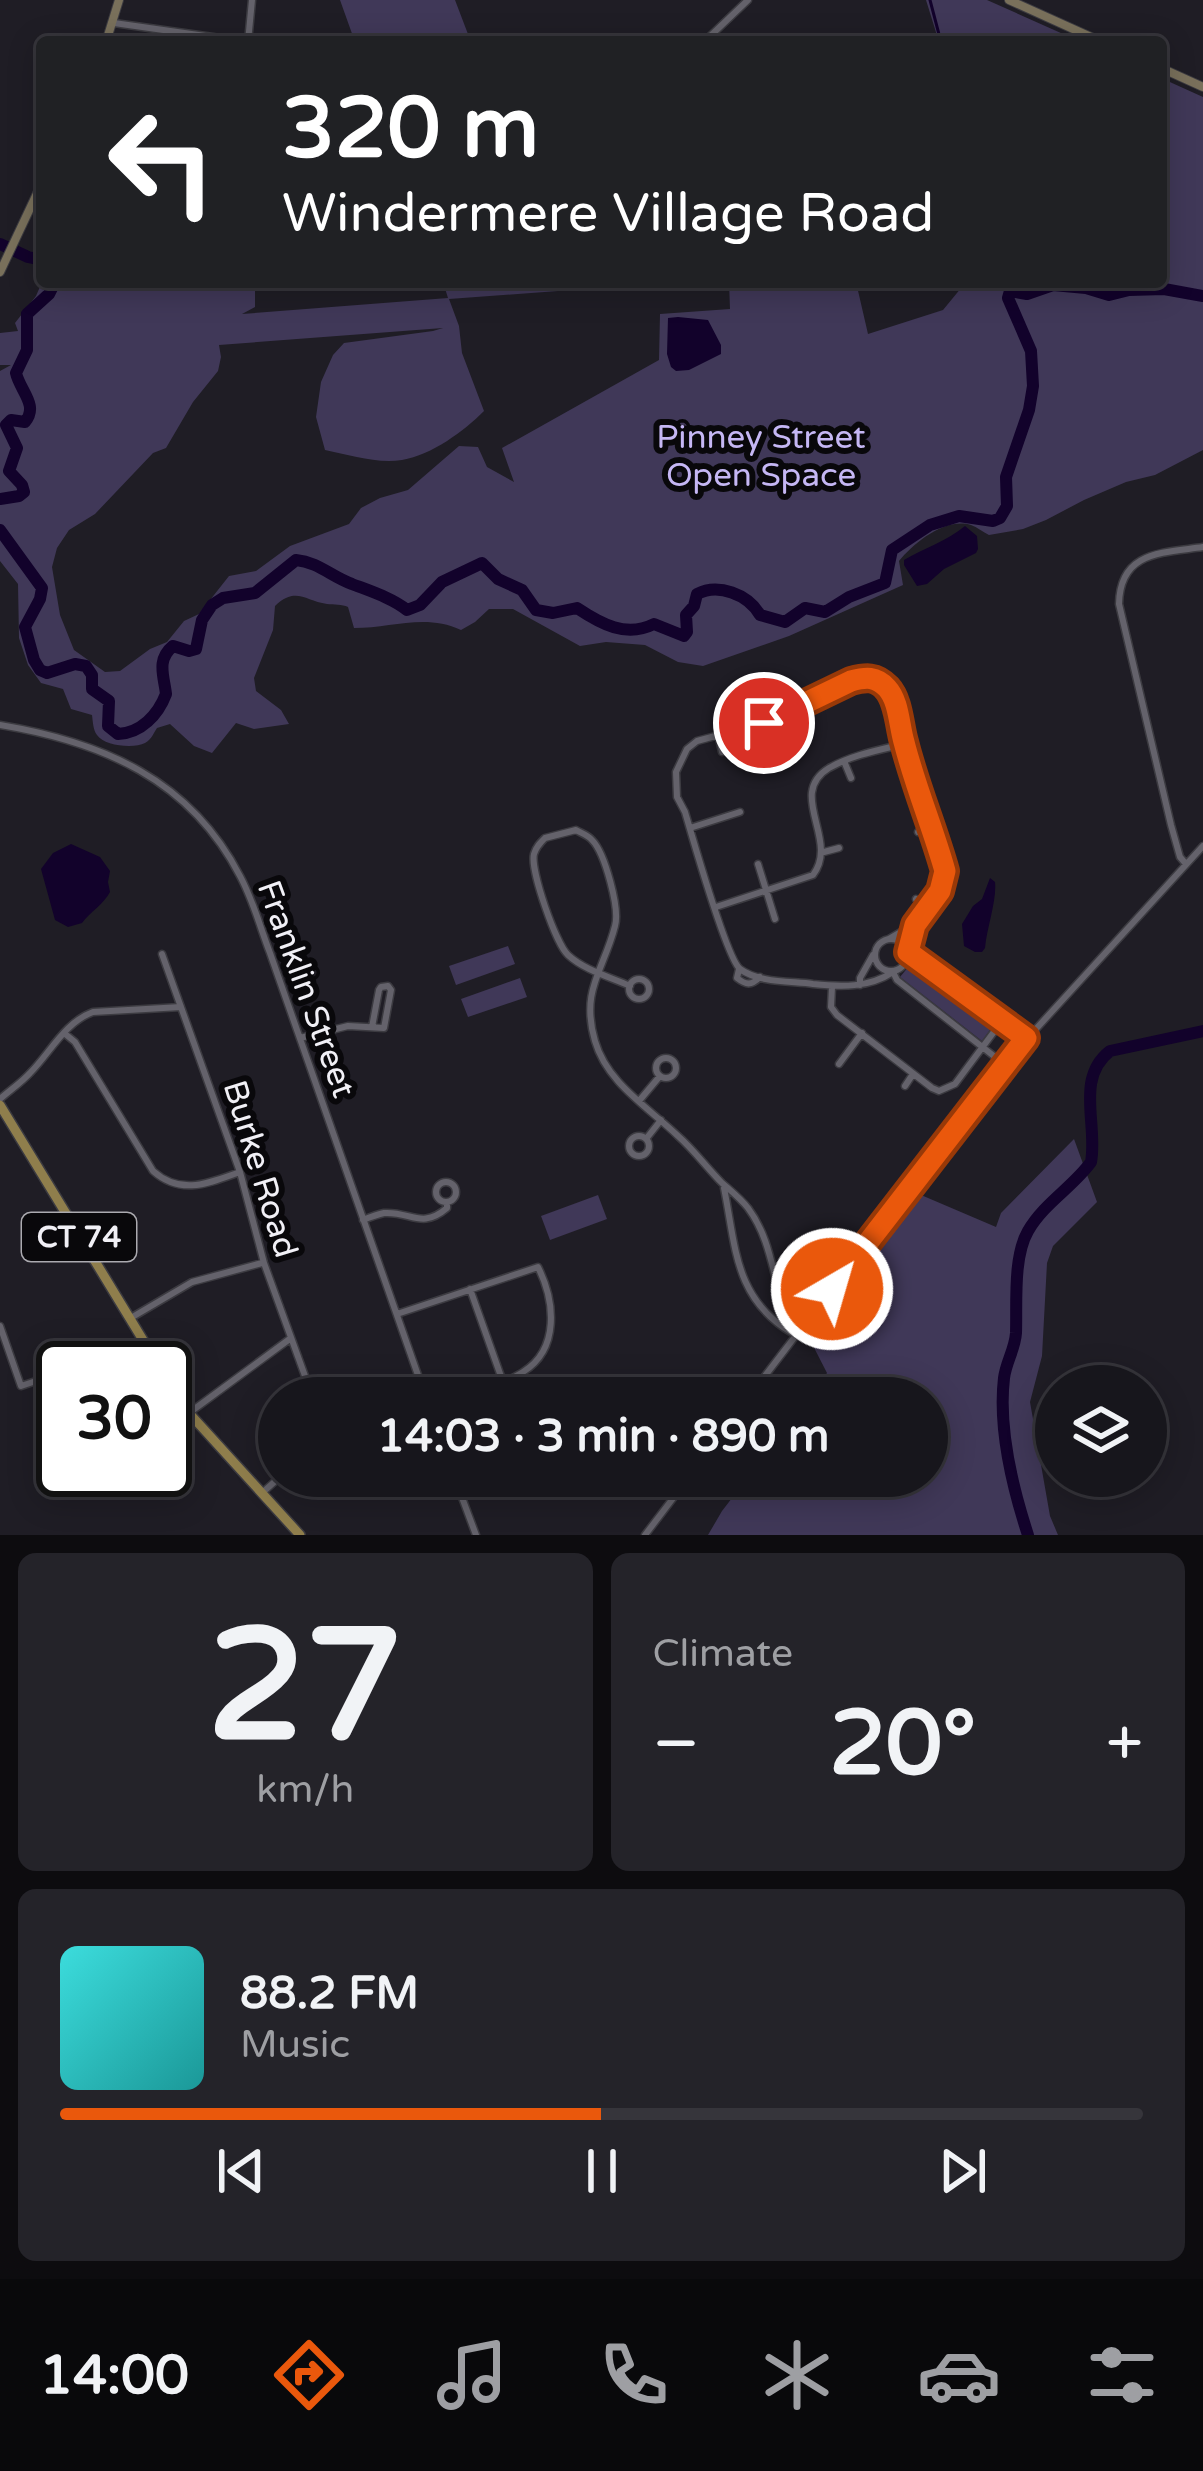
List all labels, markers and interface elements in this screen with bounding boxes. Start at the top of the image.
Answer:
text: 320 m [282,79,539,180]
icon: left [84,84,240,240]
text: Windermere Village Road [282,181,934,246]
park label: Pinney Street Open Space [656,418,866,495]
pin [713,672,815,774]
icon: arrive [731,690,797,756]
street label: Franklin Street [249,875,363,1103]
street label: Burke Road [215,1076,305,1262]
road number: CT 74 [22,1213,136,1261]
position arrow [769,1226,895,1352]
speed limit sign: 30 [36,1341,192,1497]
map controls [1035,1365,1167,1497]
button: layers [1035,1365,1167,1497]
text: 14:03 · 3 min · 890 m [377,1410,829,1464]
text: 27 [207,1594,403,1782]
text: Climate [653,1630,793,1677]
text: 20° [829,1690,976,1799]
text: − [653,1704,700,1784]
text: + [1106,1704,1143,1784]
text: km/h [256,1766,354,1813]
text: 88.2 FM [240,1967,419,2021]
text: Music [240,2021,350,2068]
icon: previous [208,2138,274,2204]
icon: pause [569,2138,635,2204]
icon: next [930,2138,996,2204]
icon: directions [267,2333,351,2417]
icon: music [430,2333,514,2417]
icon: phone [592,2333,676,2417]
icon: climate [755,2333,839,2417]
icon: car [917,2333,1001,2417]
icon: filters [1080,2333,1164,2417]
text: 14:00 [39,2343,189,2408]

